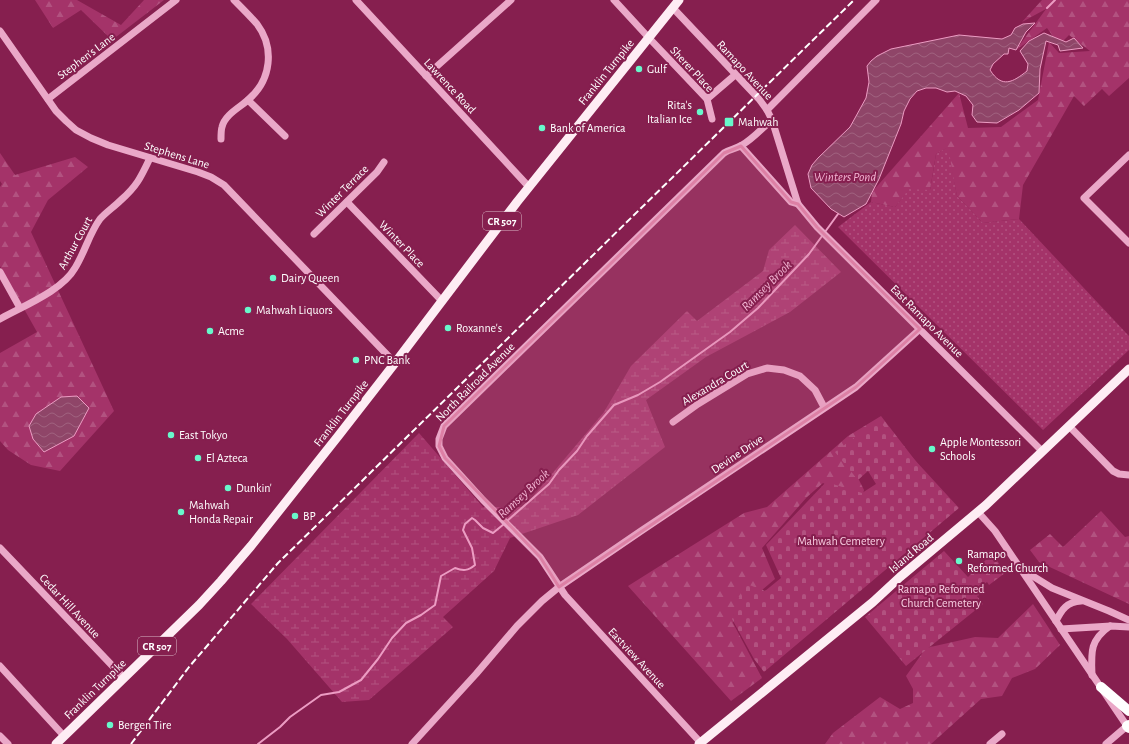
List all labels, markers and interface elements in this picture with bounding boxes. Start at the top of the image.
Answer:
street label: Stephen's Lane [55,31,117,81]
street label: Franklin Turnpike [576,37,636,107]
street label: Ramapo Avenue [715,38,775,102]
street label: Sherer Place [668,44,716,94]
street label: Lawrence Road [422,56,478,116]
place label: Gulf [647,63,668,75]
marker: Gulf [634,64,644,74]
place label: Rita's Italian Ice [647,99,692,125]
marker: Rita's Italian Ice [695,107,705,117]
marker: Mahwah [723,116,735,128]
place label: Mahwah [738,116,779,128]
place label: Bank of America [550,122,626,134]
marker: Bank of America [537,123,547,133]
street label: Stephens Lane [143,139,211,171]
street label: Winter Terrace [313,162,371,220]
water label: Winters Pond [814,171,876,184]
road number: CR 507 [483,212,521,230]
street label: Arthur Court [56,214,94,271]
street label: Winter Place [377,218,427,270]
water label: Ramsey Brook [739,258,795,314]
place label: Dairy Queen [281,272,339,285]
marker: Dairy Queen [268,273,278,283]
street label: East Ramapo Avenue [888,282,966,360]
place label: Mahwah Liquors [256,304,333,316]
marker: Mahwah Liquors [243,305,253,315]
place label: Roxanne's [456,322,502,334]
marker: Roxanne's [443,323,453,333]
place label: Acme [218,325,244,337]
marker: Acme [205,326,215,336]
street label: North Railroad Avenue [433,340,517,424]
place label: PNC Bank [364,354,411,366]
marker: PNC Bank [351,355,361,365]
street label: Alexandra Court [680,358,750,407]
street label: Franklin Turnpike [311,378,371,448]
place label: East Tokyo [179,429,228,442]
marker: East Tokyo [166,430,176,440]
street label: Devine Drive [709,432,765,476]
place label: Apple Montessori Schools [940,436,1021,462]
marker: Apple Montessori Schools [927,444,937,454]
place label: El Azteca [206,452,248,464]
marker: El Azteca [193,453,203,463]
water label: Ramsey Brook [496,467,552,521]
place label: Dunkin' [236,482,272,494]
marker: Dunkin' [223,483,233,493]
place label: Mahwah Honda Repair [189,499,253,525]
marker: Mahwah Honda Repair [176,507,186,517]
place label: BP [303,510,316,522]
marker: BP [290,511,300,521]
street label: Island Road [886,531,936,575]
park label: Mahwah Cemetery [797,535,885,548]
place label: Ramapo Reformed Church [967,548,1048,574]
marker: Ramapo Reformed Church [954,556,964,566]
street label: Cedar Hill Avenue [37,572,103,640]
park label: Ramapo Reformed Church Cemetery [897,583,985,610]
street label: Eastview Avenue [606,625,668,691]
road number: CR 507 [138,637,176,655]
street label: Franklin Turnpike [62,657,128,721]
place label: Bergen Tire [118,719,171,731]
marker: Bergen Tire [105,720,115,730]

